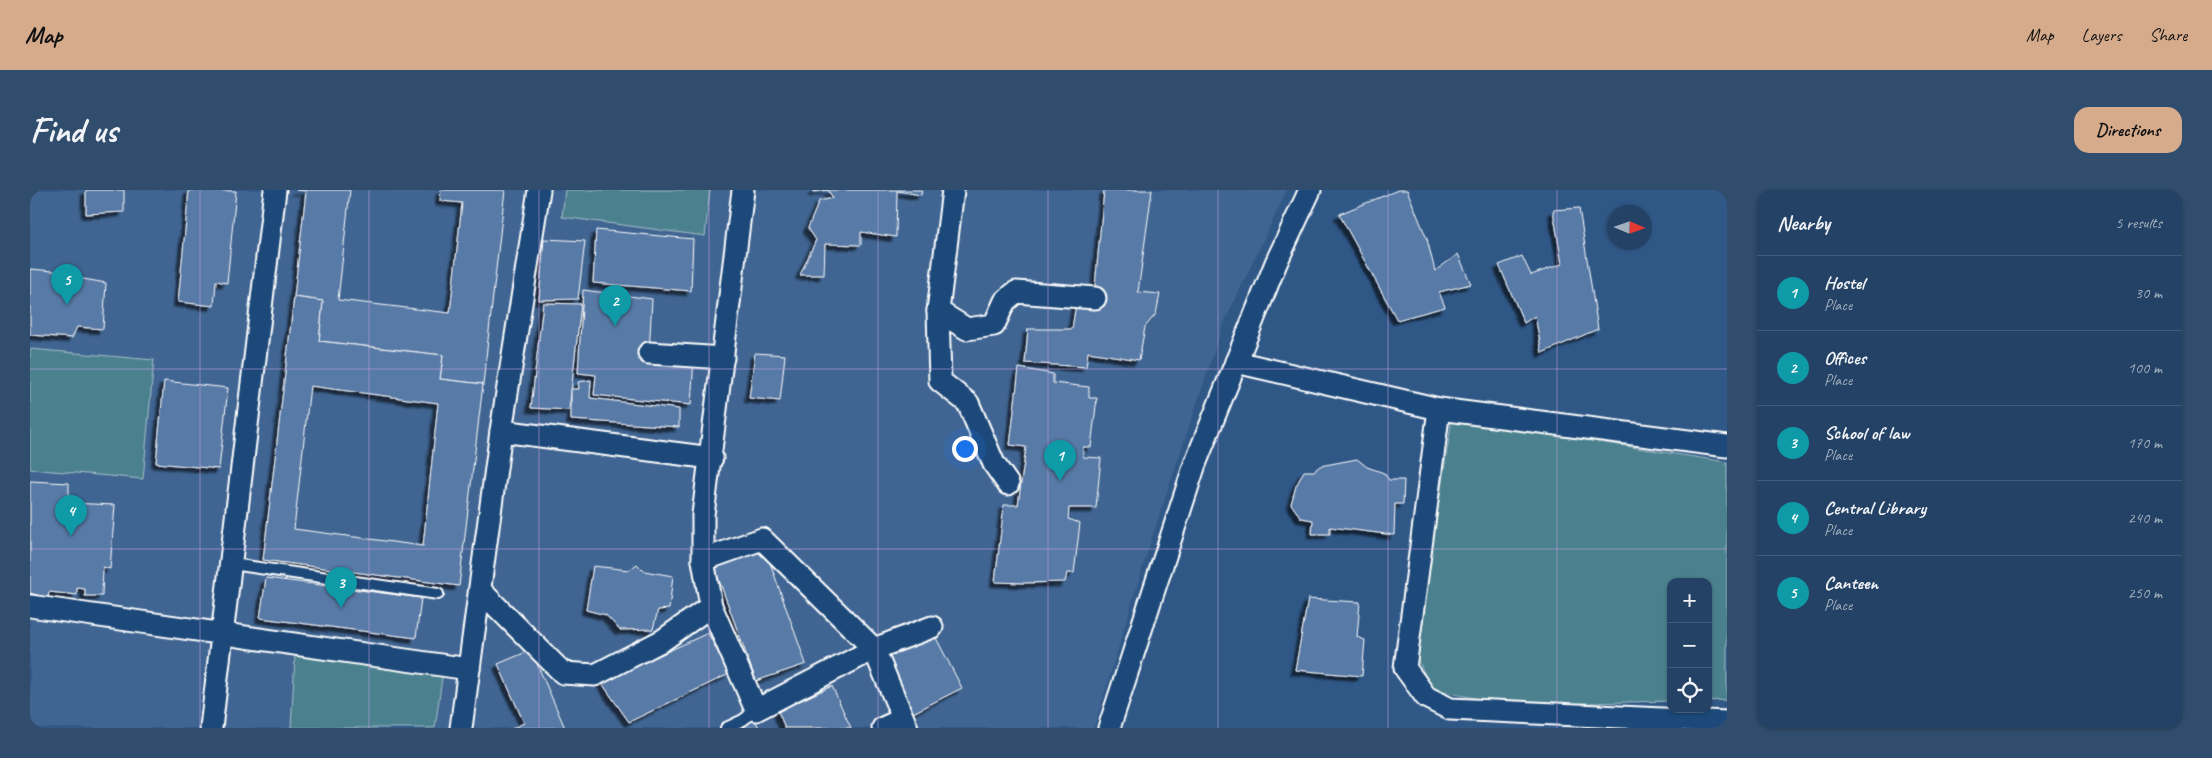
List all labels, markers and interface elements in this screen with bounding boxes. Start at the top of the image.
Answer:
text: Map [25,20,62,50]
text: Map [2026,24,2054,46]
text: Layers [2082,24,2121,46]
text: Share [2149,24,2187,46]
button: Directions [2074,107,2182,153]
text: Find us [30,108,117,153]
north arrow [1607,205,1652,250]
text: Nearby [1777,210,1830,236]
text: 5 results [2115,213,2162,233]
pin: 5 [51,264,83,305]
text: Hostel [1824,271,1864,295]
text: 1 [1789,283,1797,303]
text: 30 m [2135,283,2162,303]
pin: 2 [599,285,631,326]
text: Place [1824,295,1852,315]
text: Offices [1824,346,1866,370]
text: 2 [1789,358,1797,378]
text: 100 m [2128,358,2162,378]
text: Place [1824,370,1852,390]
text: School of law [1824,421,1909,445]
text: 3 [1789,433,1797,453]
text: 170 m [2128,433,2162,453]
your location [952,436,978,462]
pin: 1 [1044,440,1076,481]
text: Place [1824,445,1852,465]
pin: 4 [55,495,87,536]
text: Central Library [1824,496,1926,520]
text: 4 [1789,508,1797,528]
text: 240 m [2128,508,2162,528]
text: Place [1824,520,1852,540]
pin: 3 [325,567,357,608]
text: Canteen [1824,571,1878,595]
map controls [1667,578,1712,713]
button: + [1667,578,1712,623]
text: 5 [1790,583,1796,603]
text: 250 m [2128,583,2162,603]
text: Place [1824,595,1852,615]
button: − [1667,623,1712,668]
button: locate [1667,668,1712,713]

